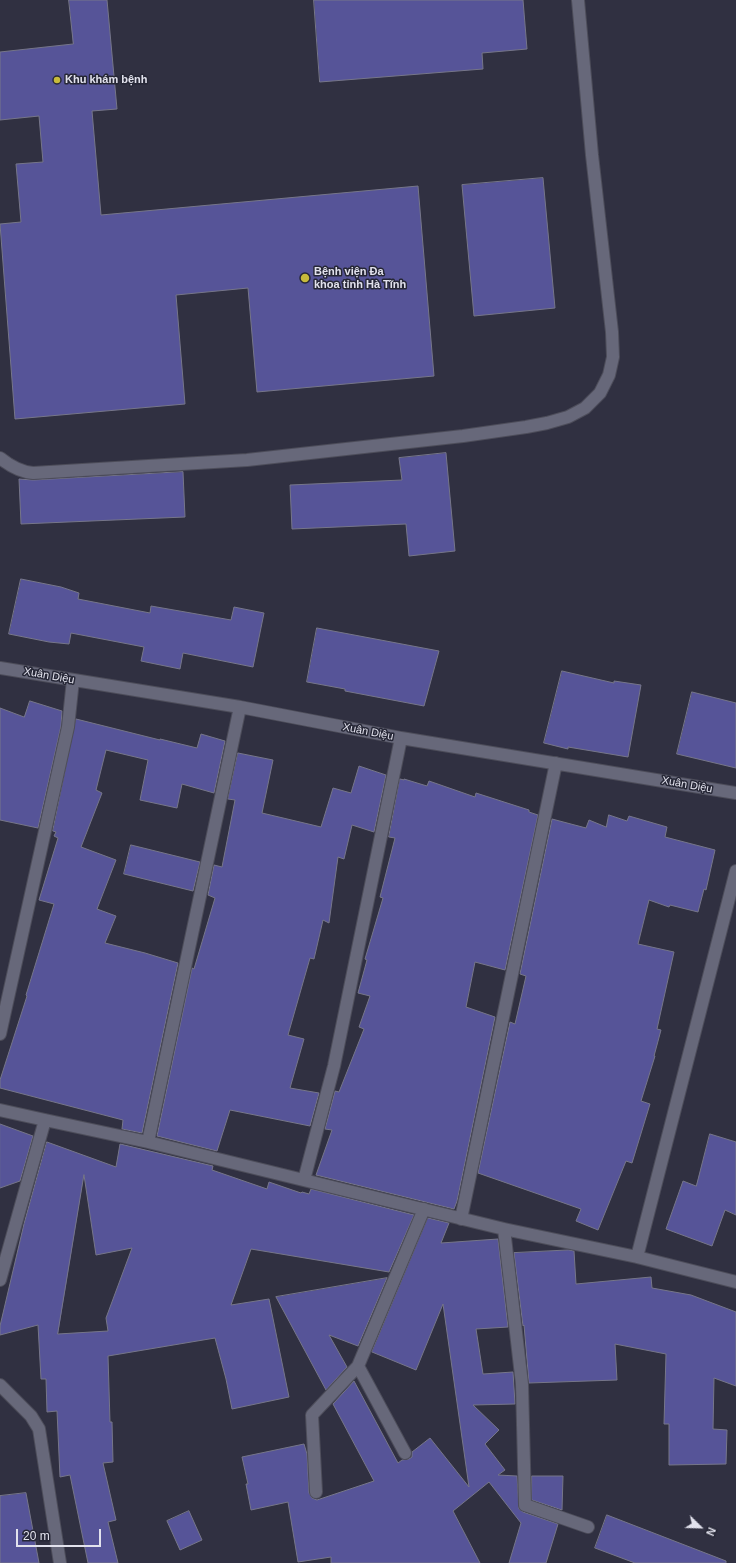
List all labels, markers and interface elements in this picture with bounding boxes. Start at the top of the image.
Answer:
place label: Khu khám bệnh [65,73,148,87]
marker: Khu khám bệnh [52,75,62,85]
place label: Bệnh viện Đa khoa tỉnh Hà Tĩnh [314,265,406,291]
marker: Bệnh viện Đa khoa tỉnh Hà Tĩnh [299,272,311,284]
street label: Xuân Diệu [23,665,75,687]
street label: Xuân Diệu [342,721,394,743]
street label: Xuân Diệu [661,774,713,796]
north arrow [680,1507,720,1547]
scale bar [18,1521,103,1547]
text: N [704,1526,718,1538]
text: 20 m [23,1529,50,1543]

